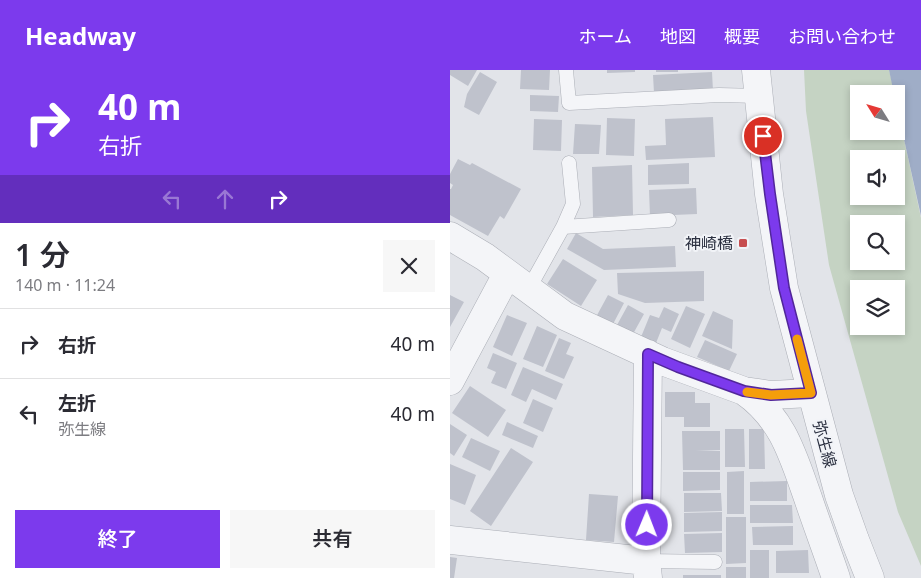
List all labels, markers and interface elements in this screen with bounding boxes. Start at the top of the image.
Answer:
text: Headway [25,19,136,52]
text: ホーム [579,24,632,48]
text: 地図 [660,24,696,48]
text: 概要 [724,24,760,48]
text: お問い合わせ [788,24,896,48]
text: 40 m [98,83,181,130]
north arrow [850,85,905,140]
map controls [850,85,905,335]
icon: right [15,90,80,155]
pin [742,115,784,157]
icon: arrive [749,122,777,150]
text: 右折 [98,130,142,160]
button: sound [850,150,905,205]
icon: left [158,185,186,213]
icon: ahead [211,185,239,213]
icon: right [264,185,292,213]
button: search [850,215,905,270]
place label: 神崎橋 [685,232,733,254]
text: 1 分 [15,234,70,275]
marker: 神崎橋 [737,237,749,249]
button: close [383,240,435,292]
text: 140 m · 11:24 [15,274,115,296]
button: layers [850,280,905,335]
icon: right [15,330,43,358]
text: 40 m [391,331,435,357]
text: 右折 [58,332,96,358]
text: 左折 [58,390,96,416]
icon: left [15,400,43,428]
text: 40 m [391,401,435,427]
text: 弥生線 [58,418,106,440]
street label: 弥生線 [808,418,842,470]
position arrow [620,498,672,550]
button: 終了 [15,510,220,568]
button: 共有 [230,510,435,568]

